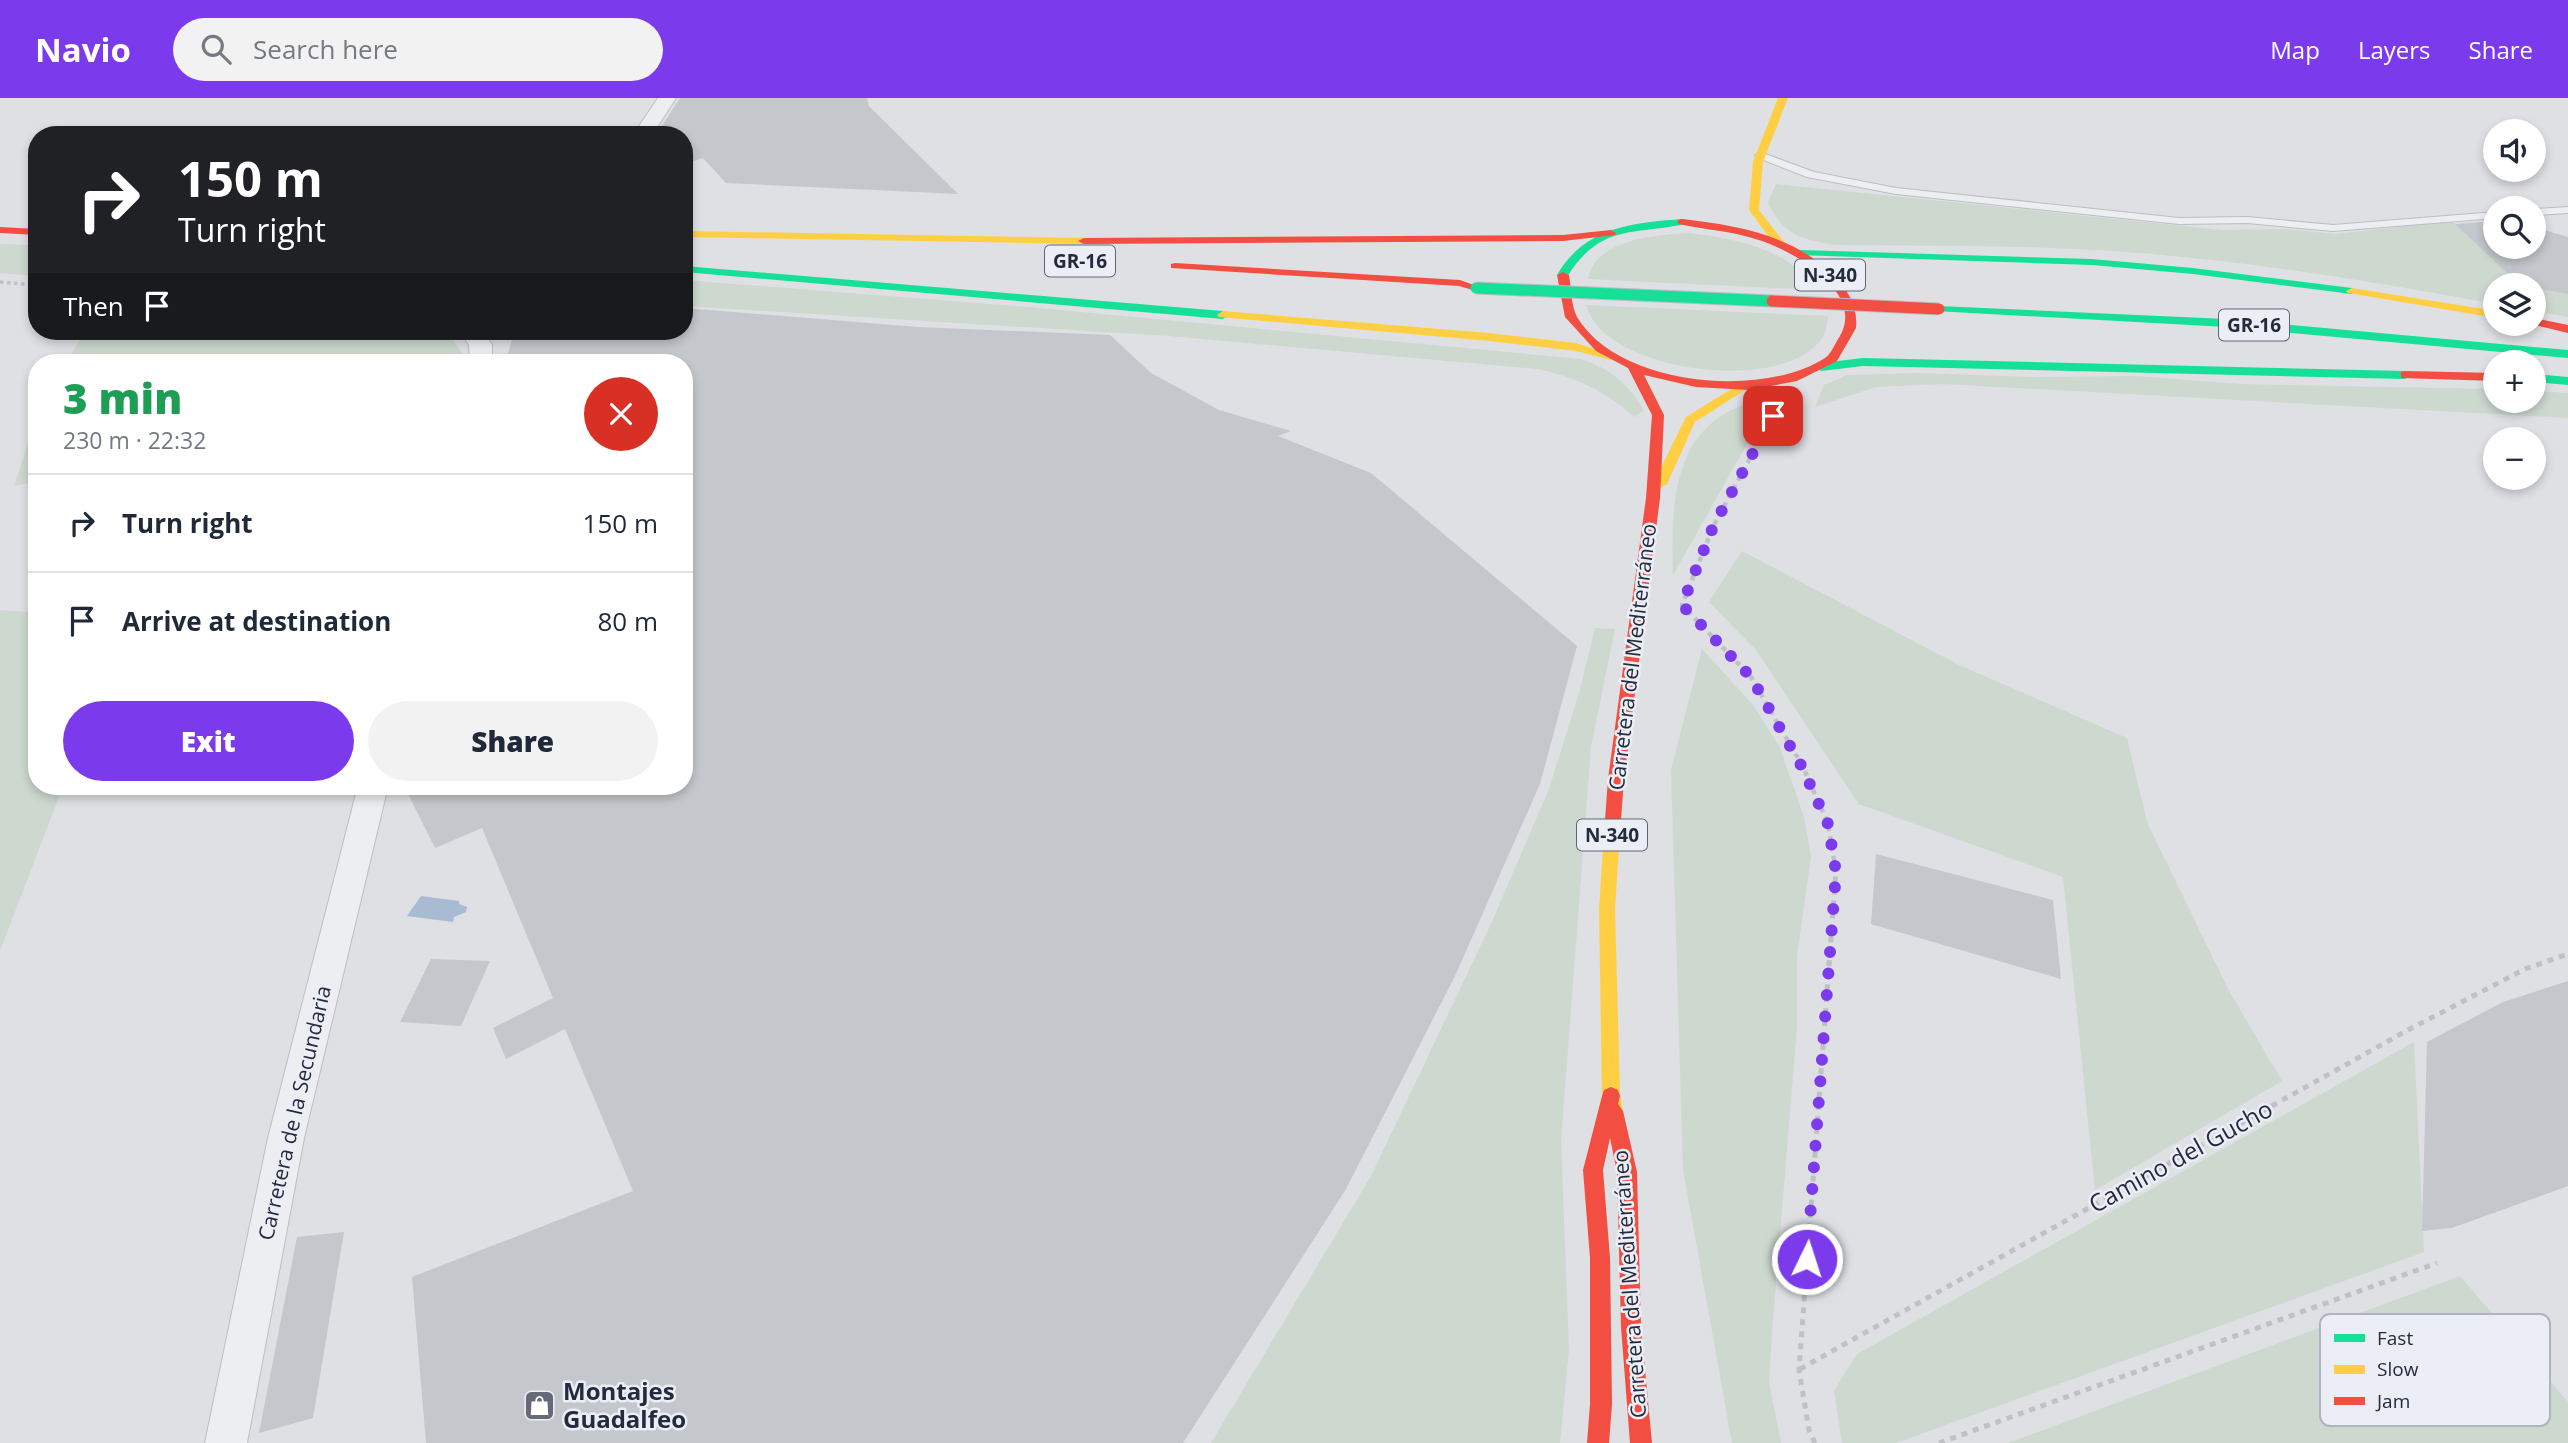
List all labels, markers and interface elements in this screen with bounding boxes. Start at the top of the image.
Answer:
search box [173,18,663,81]
text: Navio [35,27,131,72]
icon: search [197,30,235,68]
text: Search here [253,31,398,67]
text: Map [2270,33,2320,66]
text: Layers [2358,33,2431,66]
text: Share [2469,33,2533,66]
map controls [2483,119,2546,490]
button: sound [2483,119,2546,182]
text: 150 m [178,145,323,211]
icon: right [63,154,154,245]
button: search [2483,196,2546,259]
text: Turn right [178,208,326,251]
road number: GR-16 [1045,246,1115,276]
road number: N-340 [1795,260,1865,290]
button: layers [2483,273,2546,336]
icon: arrive [138,287,176,325]
text: Then [63,288,124,324]
road number: GR-16 [2219,310,2289,341]
button: + [2483,350,2546,413]
text: 3 min [63,369,182,426]
button: close [584,377,658,451]
pin [1743,386,1803,446]
icon: arrive [1754,397,1792,435]
text: 230 m · 22:32 [63,424,206,456]
button: − [2483,427,2546,490]
icon: right [63,504,101,542]
text: Turn right [122,505,253,541]
text: 150 m [583,505,658,541]
street label: Carretera del Mediterráneo [1602,522,1662,792]
icon: arrive [63,602,101,640]
text: Arrive at destination [122,603,391,639]
text: 80 m [597,603,658,639]
button: Exit [63,701,354,781]
button: Share [368,701,658,781]
road number: N-340 [1577,820,1647,850]
street label: Carretera de la Secundaria [251,983,337,1243]
street label: Camino del Gucho [2082,1091,2278,1220]
street label: Carretera del Mediterráneo [1606,1149,1652,1419]
position arrow [1770,1222,1844,1296]
legend [2320,1314,2550,1426]
text: Fast [2377,1325,2413,1351]
text: Slow [2377,1356,2419,1382]
place label: Montajes Guadalfeo [563,1374,686,1435]
text: Jam [2375,1388,2410,1414]
shop icon: Montajes Guadalfeo [523,1389,557,1423]

